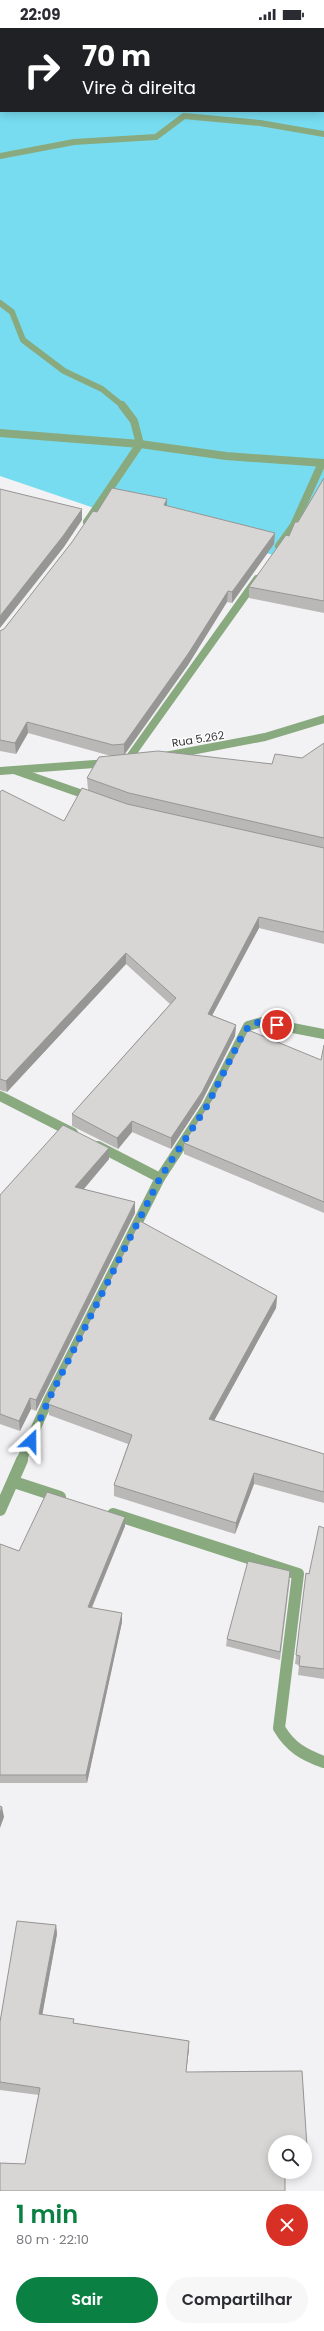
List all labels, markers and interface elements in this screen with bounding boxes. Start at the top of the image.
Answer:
text: 22:09 [20,4,60,25]
text: 70 m [82,37,151,76]
icon: right [16,44,68,96]
text: Vire à direita [82,75,196,100]
street label: Rua 5.262 [171,727,225,751]
pin [260,1008,294,1042]
icon: arrive [266,1014,288,1036]
position arrow [10,1420,52,1462]
map controls [268,2135,312,2179]
button: search [268,2135,312,2179]
text: 1 min [16,2198,78,2231]
button: close [266,2204,308,2246]
text: 80 m · 22:10 [16,2230,89,2249]
button: Sair [16,2277,158,2323]
button: Compartilhar [166,2277,308,2323]

